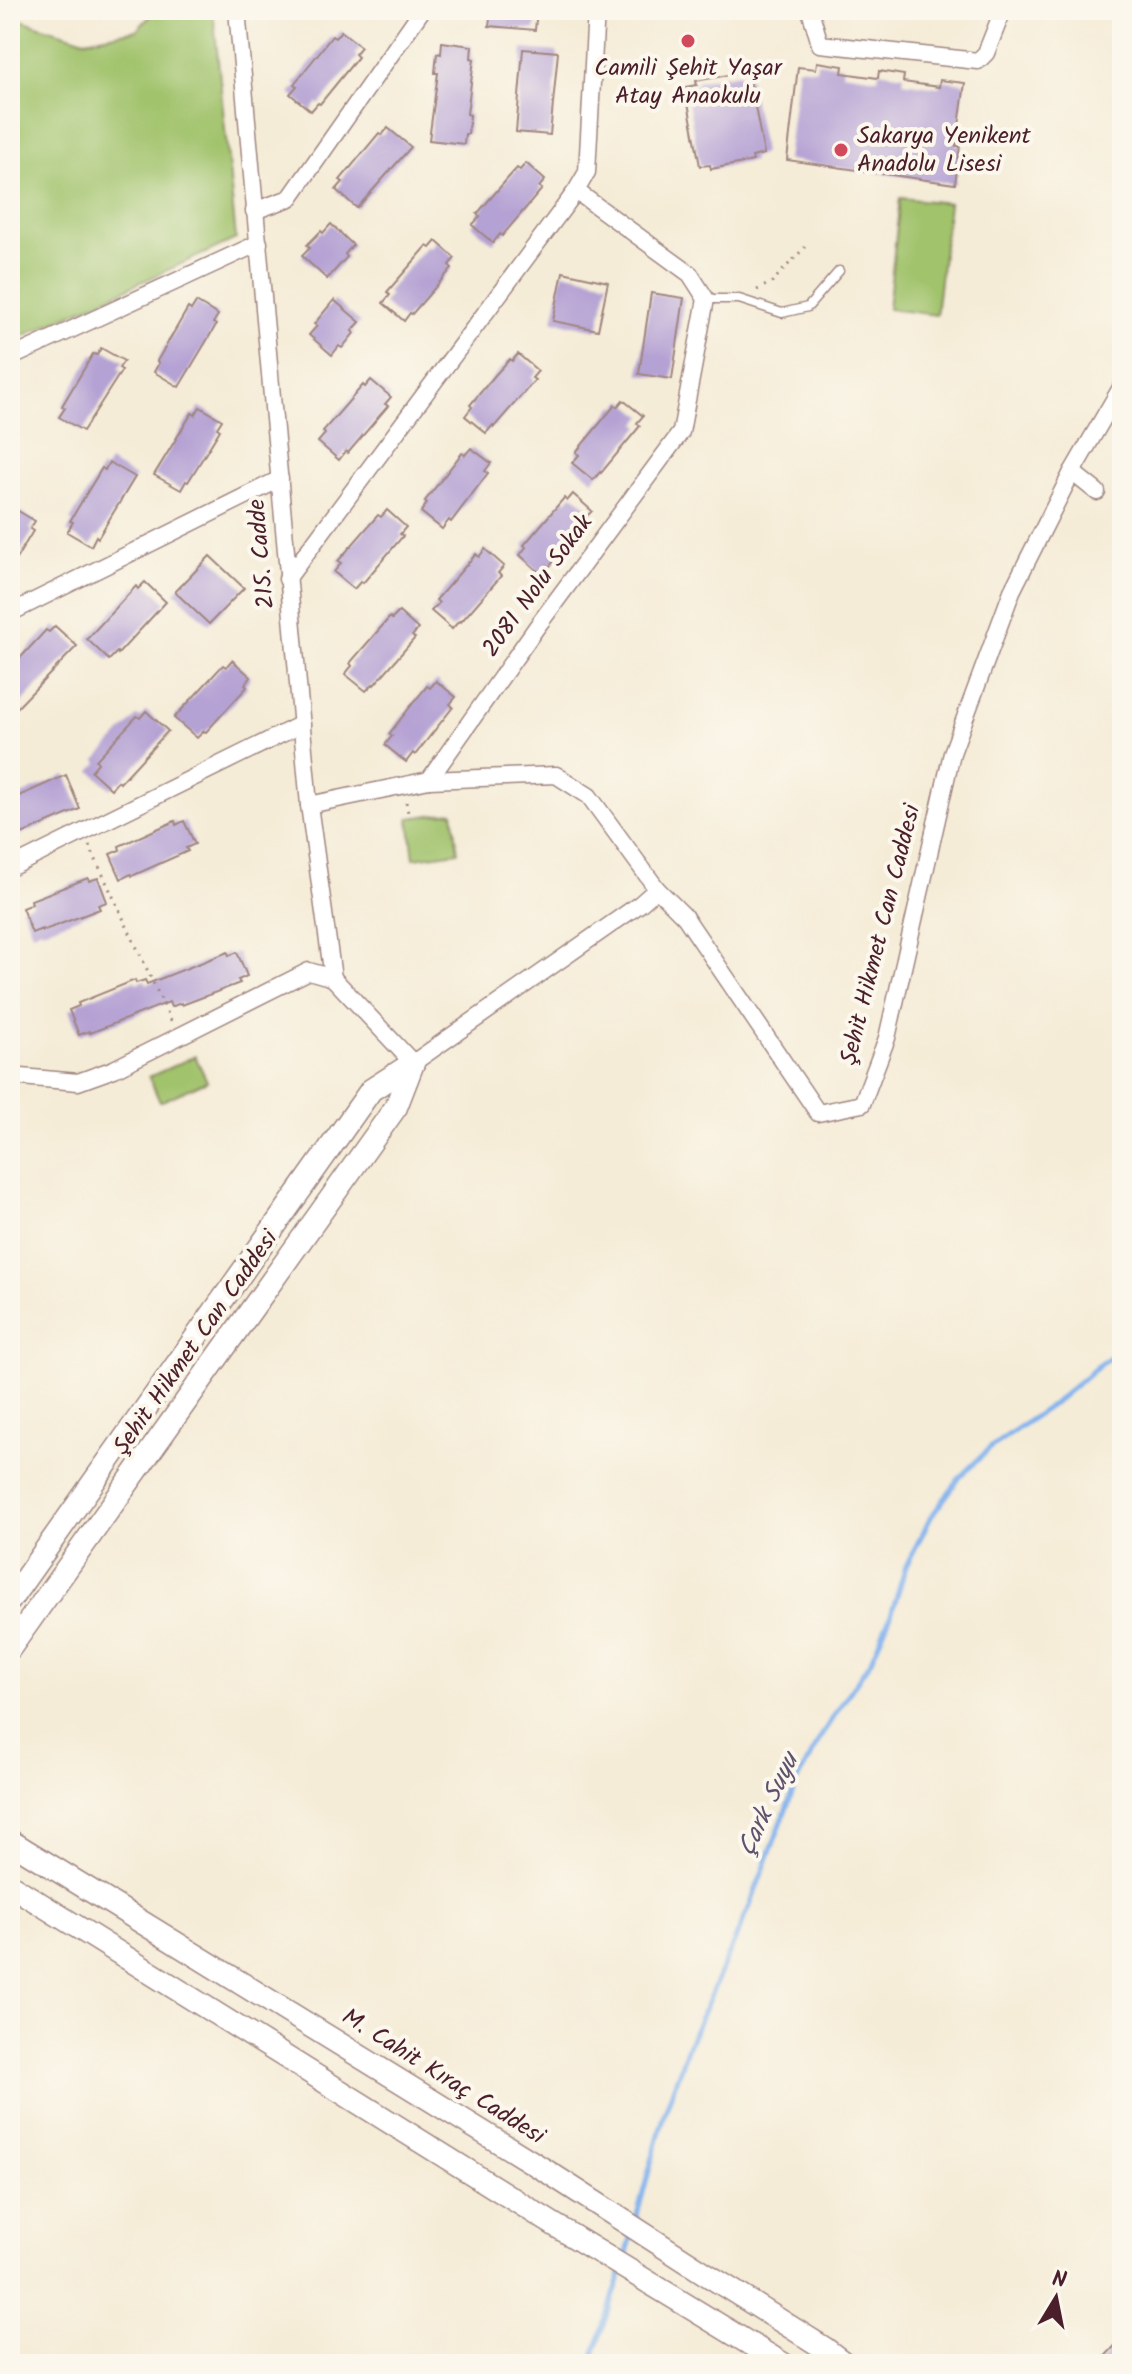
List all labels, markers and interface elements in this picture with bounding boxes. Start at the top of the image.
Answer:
marker: Camili Şehit Yaşar Atay Anaokulu [679,32,697,50]
place label: Camili Şehit Yaşar Atay Anaokulu [594,49,784,116]
place label: Sakarya Yenikent Anadolu Lisesi [857,117,1032,184]
marker: Sakarya Yenikent Anadolu Lisesi [832,141,850,159]
street label: 215. Cadde [238,497,286,611]
street label: 2081 Nolu Sokak [473,506,604,666]
street label: Şehit Hikmet Can Caddesi [830,799,933,1069]
street label: Şehit Hikmet Can Caddesi [103,1221,289,1464]
water label: Çark Suyu [727,1743,813,1864]
street label: M. Cahit Kıraç Caddesi [334,1999,554,2156]
north arrow [1016,2258,1096,2338]
text: N [1049,2262,1069,2299]

